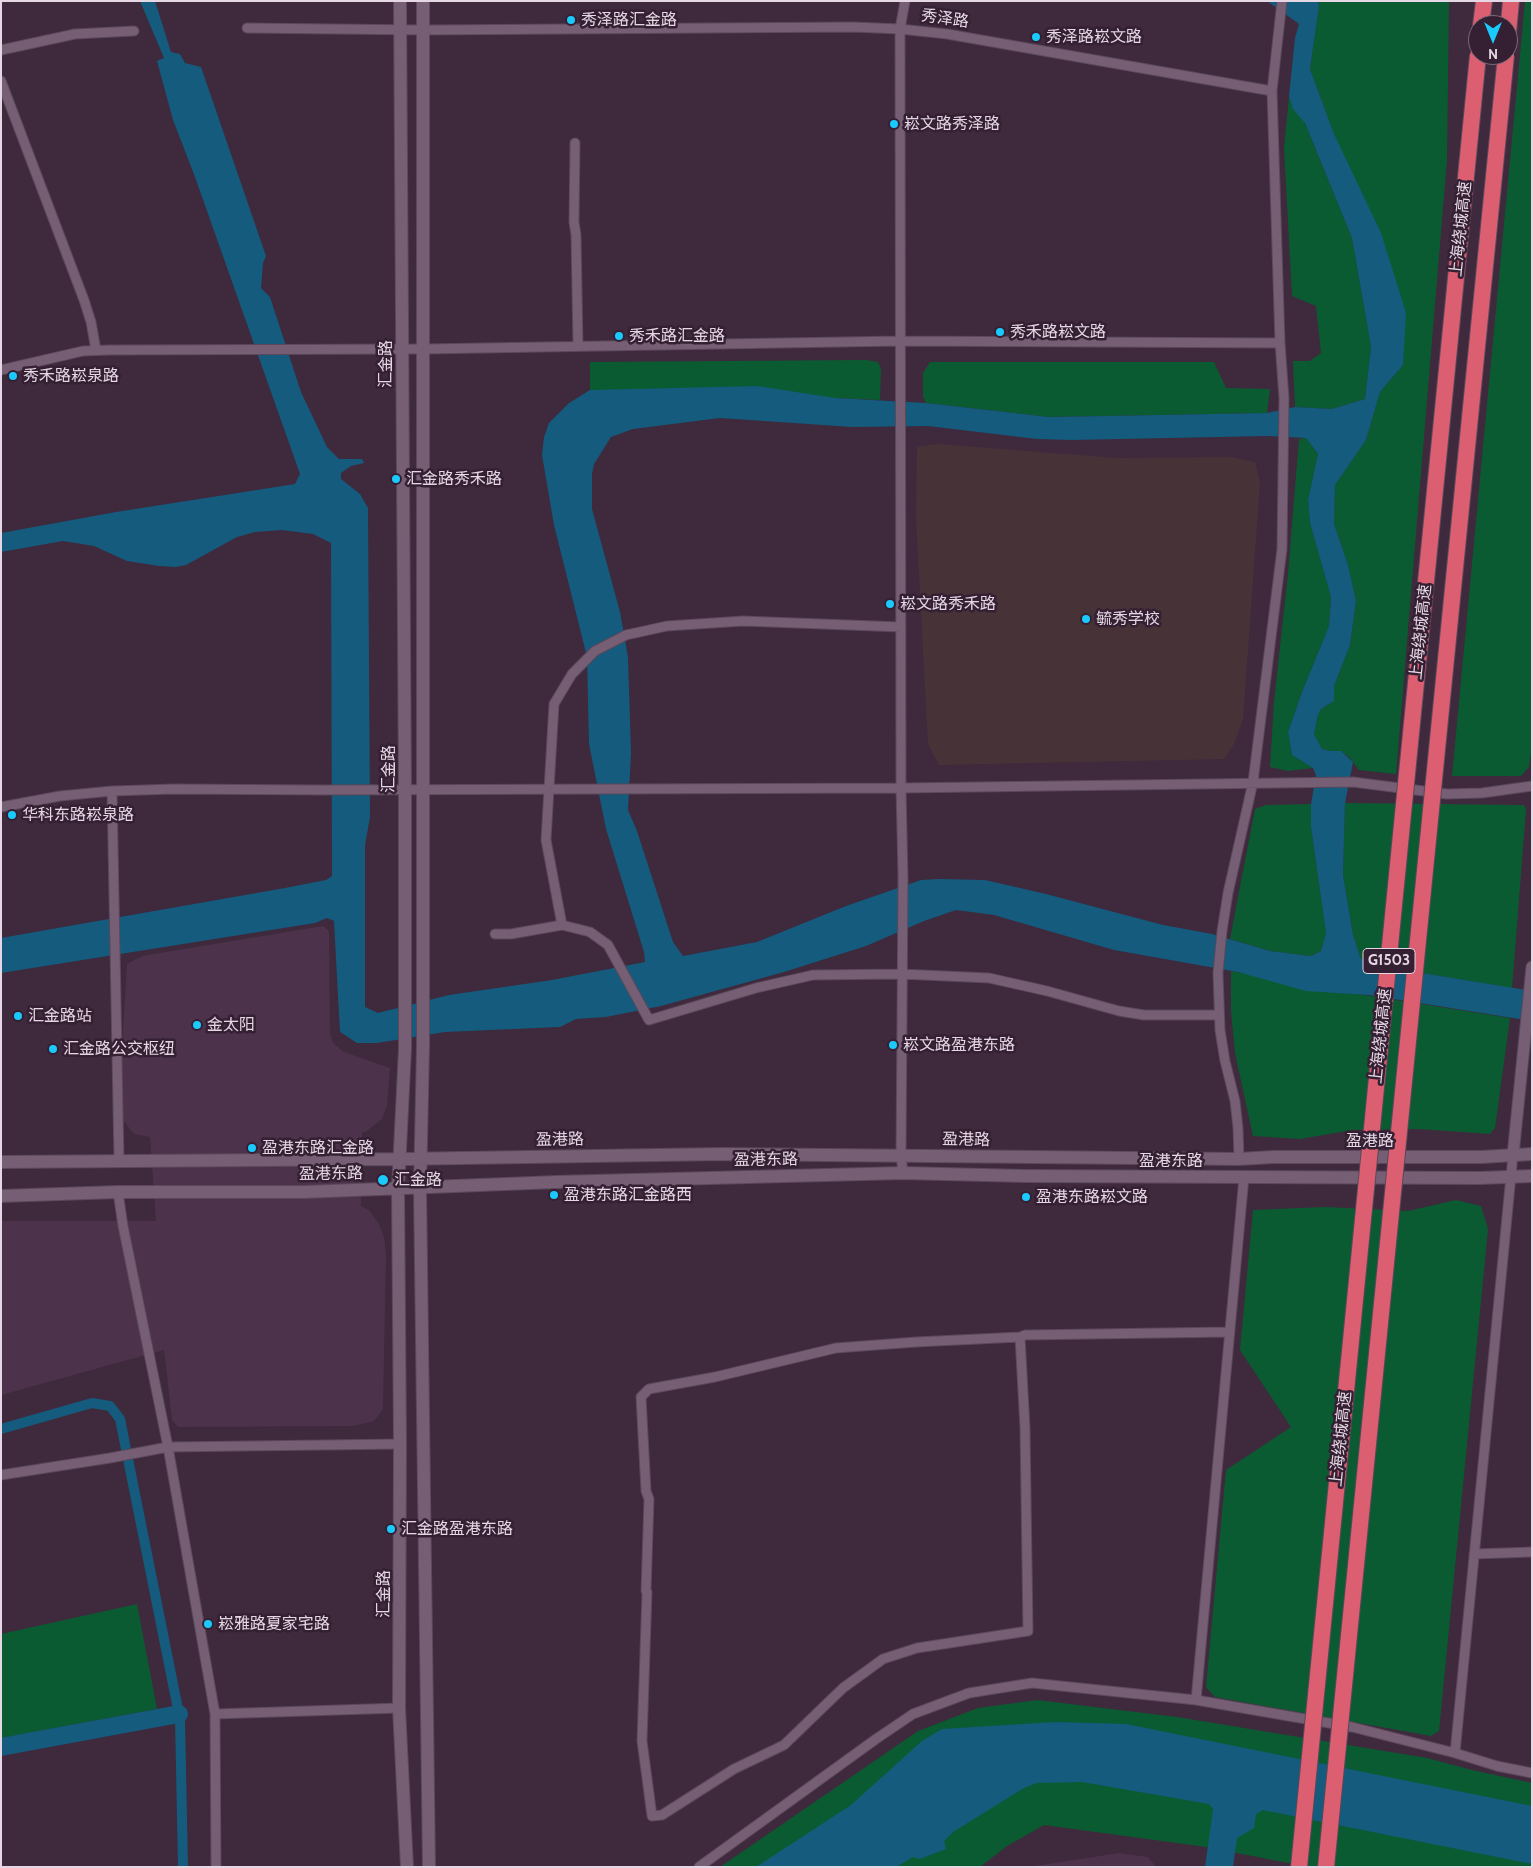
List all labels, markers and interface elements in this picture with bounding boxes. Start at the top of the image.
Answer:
street label: 秀泽路 [920,6,970,32]
place label: 秀泽路汇金路 [581,10,677,30]
marker: 秀泽路汇金路 [565,14,577,26]
north arrow [1468,15,1518,65]
place label: 秀泽路崧文路 [1046,27,1142,47]
marker: 秀泽路崧文路 [1030,31,1042,43]
text: N [1488,45,1498,63]
place label: 崧文路秀泽路 [904,114,1000,134]
marker: 崧文路秀泽路 [888,118,900,130]
street label: 上海绕城高速 [1446,180,1476,278]
place label: 秀禾路崧文路 [1010,322,1106,342]
place label: 秀禾路汇金路 [629,326,725,346]
marker: 秀禾路崧文路 [994,326,1006,338]
marker: 秀禾路汇金路 [613,330,625,342]
street label: 汇金路 [376,340,396,388]
place label: 秀禾路崧泉路 [23,366,119,386]
marker: 秀禾路崧泉路 [7,370,19,382]
place label: 汇金路秀禾路 [406,469,502,489]
marker: 汇金路秀禾路 [390,473,402,485]
street label: 上海绕城高速 [1406,583,1436,681]
place label: 崧文路秀禾路 [900,594,996,614]
marker: 崧文路秀禾路 [884,598,896,610]
place label: 毓秀学校 [1096,609,1160,629]
marker: 毓秀学校 [1080,613,1092,625]
street label: 汇金路 [379,745,399,793]
place label: 华科东路崧泉路 [22,805,134,825]
marker: 华科东路崧泉路 [6,809,18,821]
road number: G1503 [1363,948,1415,974]
street label: 上海绕城高速 [1366,987,1396,1085]
place label: 汇金路站 [28,1006,92,1026]
marker: 汇金路站 [12,1010,24,1022]
place label: 金太阳 [207,1015,255,1035]
marker: 金太阳 [191,1019,203,1031]
place label: 崧文路盈港东路 [903,1035,1015,1055]
place label: 汇金路公交枢纽 [63,1039,175,1059]
marker: 崧文路盈港东路 [887,1039,899,1051]
marker: 汇金路公交枢纽 [47,1043,59,1055]
street label: 盈港路 [536,1130,584,1150]
street label: 盈港路 [942,1130,990,1150]
street label: 盈港路 [1346,1131,1394,1151]
place label: 盈港东路汇金路 [262,1138,374,1158]
marker: 盈港东路汇金路 [246,1142,258,1154]
street label: 盈港东路 [734,1150,798,1170]
street label: 盈港东路 [1139,1151,1203,1171]
street label: 盈港东路 [299,1164,363,1184]
place label: 汇金路 [394,1170,442,1190]
marker: 汇金路 [376,1173,390,1187]
place label: 盈港东路汇金路西 [564,1185,692,1205]
place label: 盈港东路崧文路 [1036,1187,1148,1207]
marker: 盈港东路汇金路西 [548,1189,560,1201]
marker: 盈港东路崧文路 [1020,1191,1032,1203]
street label: 上海绕城高速 [1326,1390,1356,1488]
place label: 汇金路盈港东路 [401,1519,513,1539]
marker: 汇金路盈港东路 [385,1523,397,1535]
street label: 汇金路 [374,1570,394,1618]
place label: 崧雅路夏家宅路 [218,1614,330,1634]
marker: 崧雅路夏家宅路 [202,1618,214,1630]

